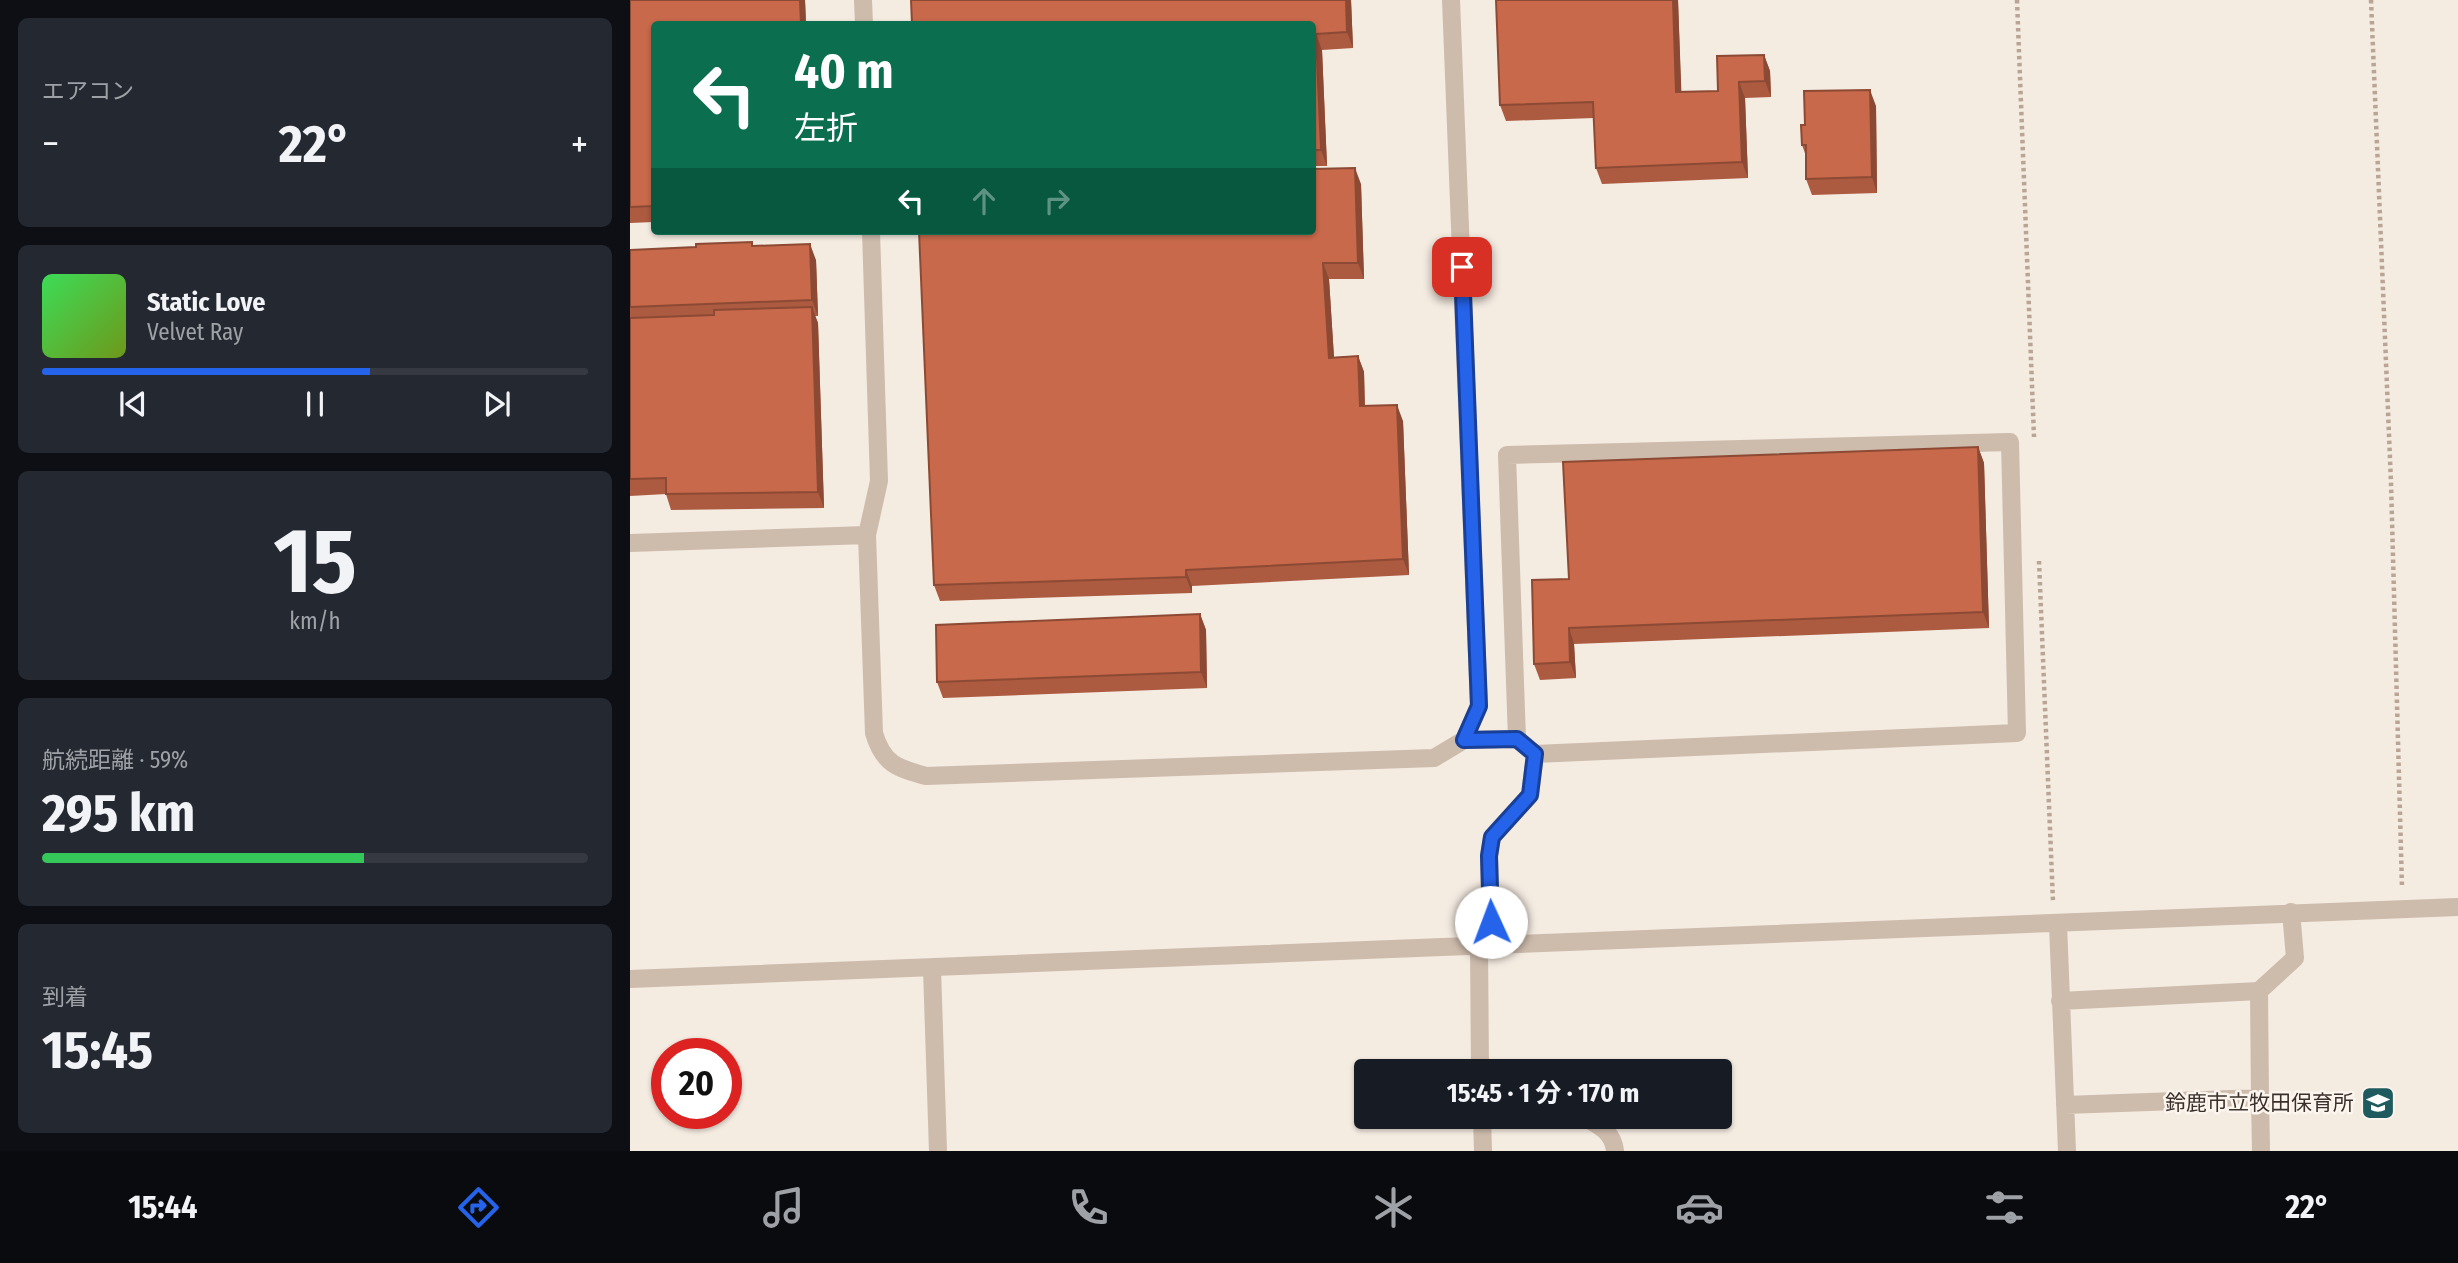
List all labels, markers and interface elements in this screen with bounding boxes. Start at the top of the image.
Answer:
text: 40 m [794,42,894,101]
icon: left [679,49,770,140]
text: エアコン [42,77,134,105]
text: 左折 [794,109,858,147]
text: 22° [279,113,351,176]
text: − [42,121,59,167]
text: + [571,121,588,167]
icon: left [892,182,930,220]
icon: ahead [965,182,1003,220]
icon: right [1038,182,1076,220]
pin [1432,237,1492,297]
icon: arrive [1443,248,1481,286]
text: Static Love [147,287,265,318]
text: Velvet Ray [147,318,243,346]
icon: previous [114,385,152,423]
icon: pause [296,385,334,423]
icon: next [478,385,516,423]
text: 15 [273,507,357,616]
text: km/h [289,607,341,635]
text: 航続距離 · 59% [42,746,188,774]
text: 295 km [42,782,195,845]
position arrow [1454,885,1528,959]
text: 到着 [42,983,88,1011]
text: 15:45 [42,1019,153,1082]
speed limit sign: 20 [651,1038,742,1129]
text: 15:45 · 1 分 · 170 m [1447,1078,1639,1109]
school or university icon: 鈴鹿市立牧田保育所 [2359,1084,2397,1122]
place label: 鈴鹿市立牧田保育所 [2165,1090,2354,1116]
icon: directions [454,1183,503,1232]
icon: music [759,1183,808,1232]
icon: phone [1064,1183,1113,1232]
icon: climate [1369,1183,1418,1232]
icon: car [1675,1183,1724,1232]
icon: filters [1980,1183,2029,1232]
text: 15:44 [128,1188,197,1226]
text: 22° [2285,1188,2330,1226]

